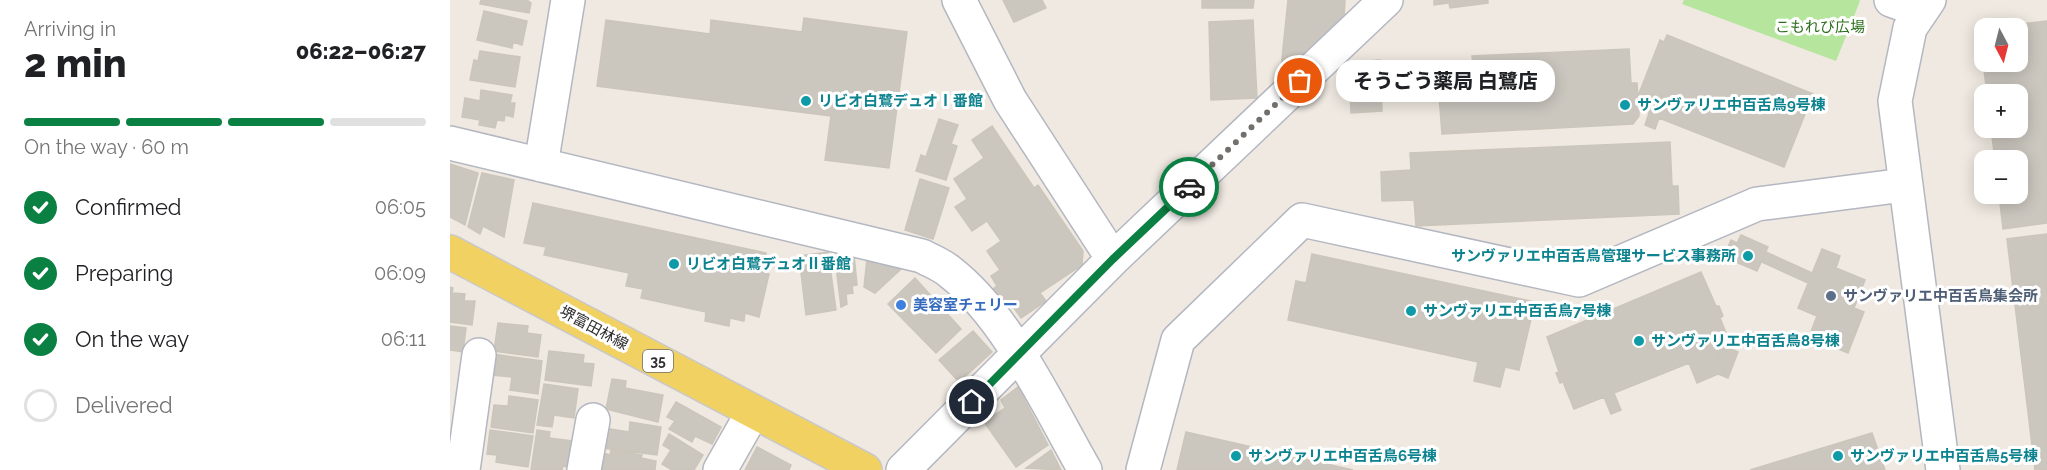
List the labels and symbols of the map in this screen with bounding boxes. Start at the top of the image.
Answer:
park label: こもれび広場 [1775,18,1865,36]
north arrow [1974,18,2028,72]
pin [1274,55,1325,106]
callout: そうごう薬局 白鷺店 [1336,60,1555,102]
place label: リビオ白鷺デュオⅠ番館 [818,92,983,110]
marker: リビオ白鷺デュオⅠ番館 [799,94,813,108]
place label: サンヴァリエ中百舌鳥9号棟 [1637,96,1826,114]
marker: サンヴァリエ中百舌鳥9号棟 [1618,98,1632,112]
courier [1159,157,1219,217]
place label: サンヴァリエ中百舌鳥管理サービス事務所 [1451,247,1736,265]
marker: サンヴァリエ中百舌鳥管理サービス事務所 [1741,249,1755,263]
place label: リビオ白鷺デュオⅡ番館 [686,255,851,273]
marker: リビオ白鷺デュオⅡ番館 [667,257,681,271]
place label: サンヴァリエ中百舌鳥集会所 [1843,287,2038,305]
marker: サンヴァリエ中百舌鳥集会所 [1824,289,1838,303]
place label: 美容室チェリー [913,296,1018,314]
marker: 美容室チェリー [894,298,908,312]
street label: 堺富田林線 [557,302,631,354]
place label: サンヴァリエ中百舌鳥7号棟 [1423,302,1611,320]
marker: サンヴァリエ中百舌鳥7号棟 [1404,304,1418,318]
place label: サンヴァリエ中百舌鳥8号棟 [1651,332,1840,350]
marker: サンヴァリエ中百舌鳥8号棟 [1632,334,1646,348]
road number: 35 [643,350,673,372]
pin [946,376,997,427]
place label: サンヴァリエ中百舌鳥6号棟 [1248,447,1437,465]
place label: サンヴァリエ中百舌鳥5号棟 [1850,447,2038,465]
marker: サンヴァリエ中百舌鳥6号棟 [1229,449,1243,463]
marker: サンヴァリエ中百舌鳥5号棟 [1831,449,1845,463]

